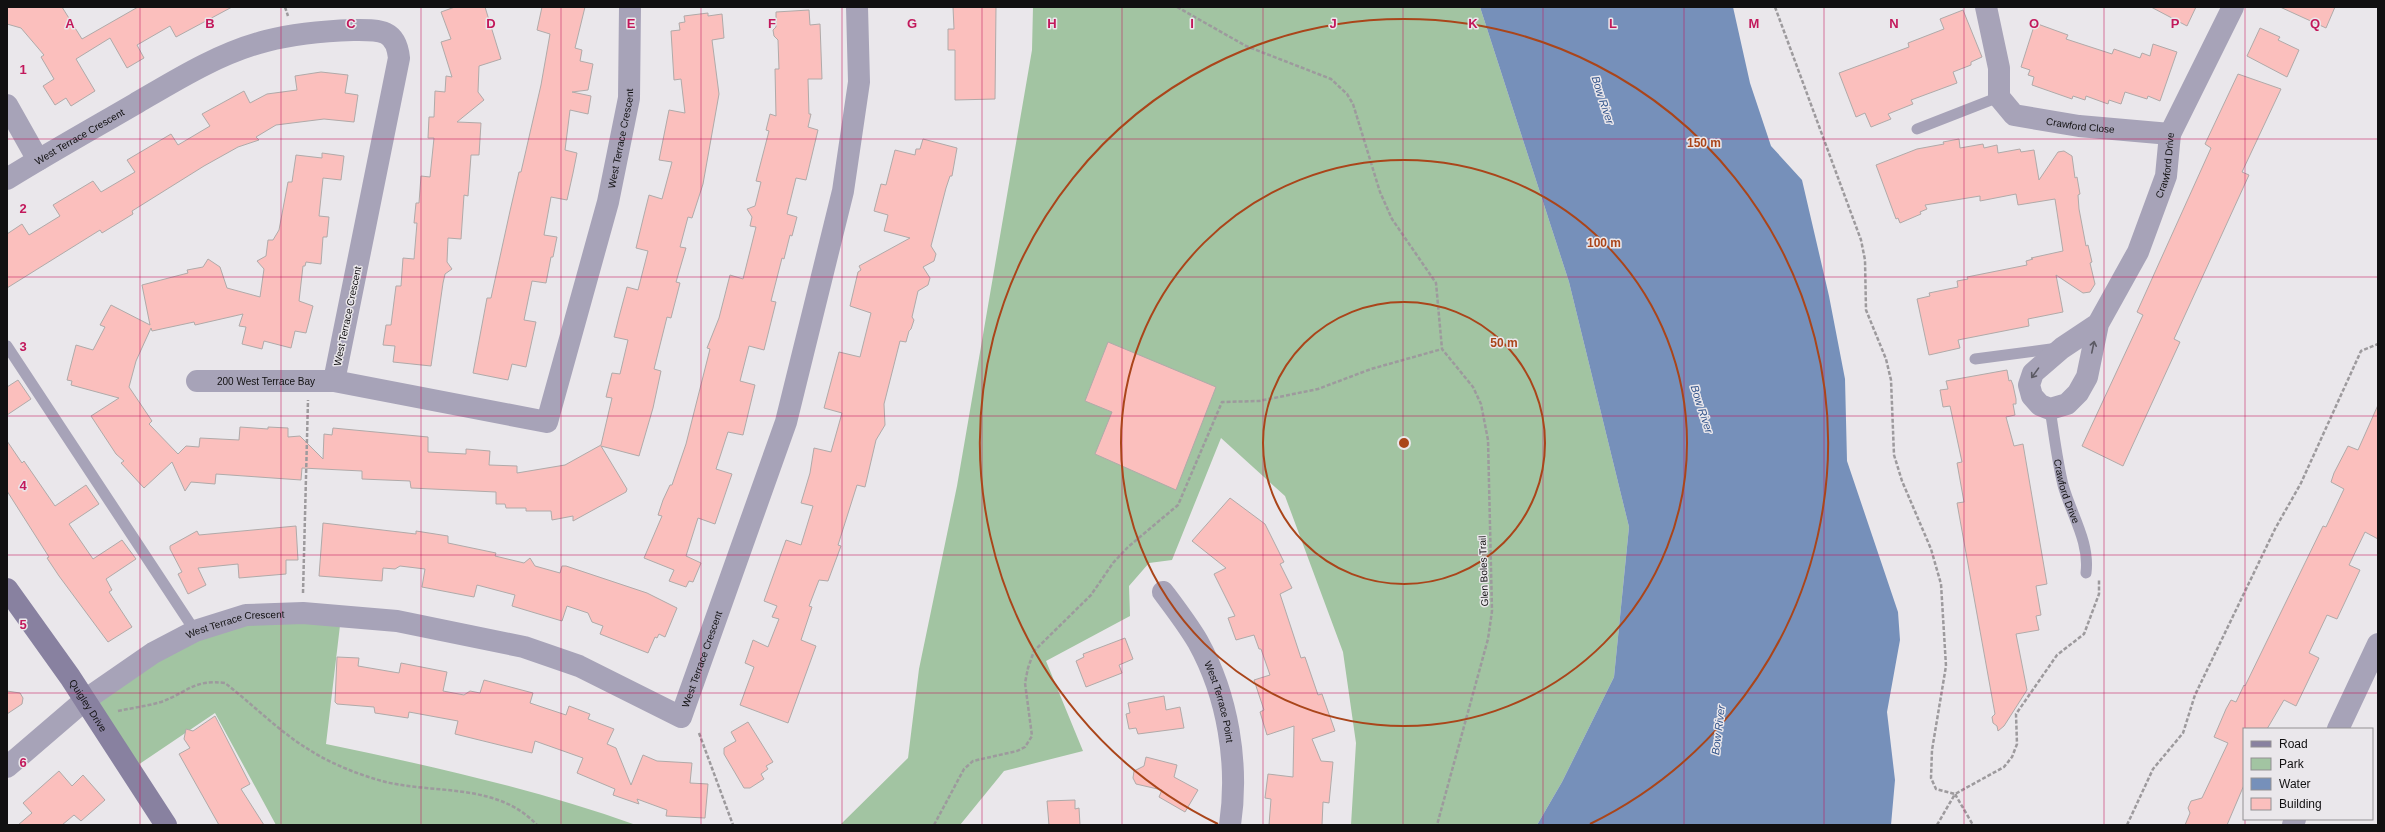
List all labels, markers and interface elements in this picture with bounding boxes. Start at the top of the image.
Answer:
text: A [65,16,75,31]
text: B [205,16,215,31]
text: C [346,16,356,31]
text: D [486,16,496,31]
text: E [627,16,636,31]
text: F [768,16,776,31]
text: G [907,16,917,31]
text: H [1047,16,1057,31]
text: I [1190,16,1194,31]
text: J [1329,16,1337,31]
text: K [1468,16,1478,31]
text: L [1609,16,1617,31]
text: M [1749,16,1759,31]
text: N [1889,16,1899,31]
text: O [2029,16,2039,31]
text: P [2171,16,2180,31]
text: Q [2310,16,2320,31]
text: 1 [19,62,27,77]
water label: Bow River [1590,74,1617,127]
street label: West Terrace Crescent [606,88,635,189]
street label: West Terrace Crescent [33,106,126,167]
street label: Crawford Close [2045,116,2116,135]
street label: Crawford Drive [2153,131,2176,200]
text: 150 m [1687,136,1721,150]
text: 2 [19,201,27,216]
text: 100 m [1587,236,1621,250]
street label: West Terrace Crescent [332,265,363,367]
text: 50 m [1490,336,1518,350]
text: 3 [19,339,27,354]
one-way arrow [2090,340,2098,353]
one-way arrow [2031,368,2039,379]
street label: 200 West Terrace Bay [217,376,315,387]
water label: Bow River [1689,383,1716,436]
centre of rings [1397,436,1411,450]
street label: Crawford Drive [2052,458,2082,525]
text: 4 [19,478,27,493]
street label: Glen Boles Trail [1477,536,1490,606]
street label: West Terrace Crescent [184,609,285,641]
street label: West Terrace Crescent [680,609,724,709]
text: 5 [19,617,27,632]
street label: West Terrace Point [1202,660,1235,743]
street label: Quigley Drive [67,677,109,734]
water label: Bow River [1709,703,1727,756]
legend [2243,728,2373,820]
text: Road [2279,737,2308,751]
text: 6 [19,755,27,770]
text: Park [2279,757,2305,771]
text: Water [2279,777,2311,791]
text: Building [2279,797,2322,811]

